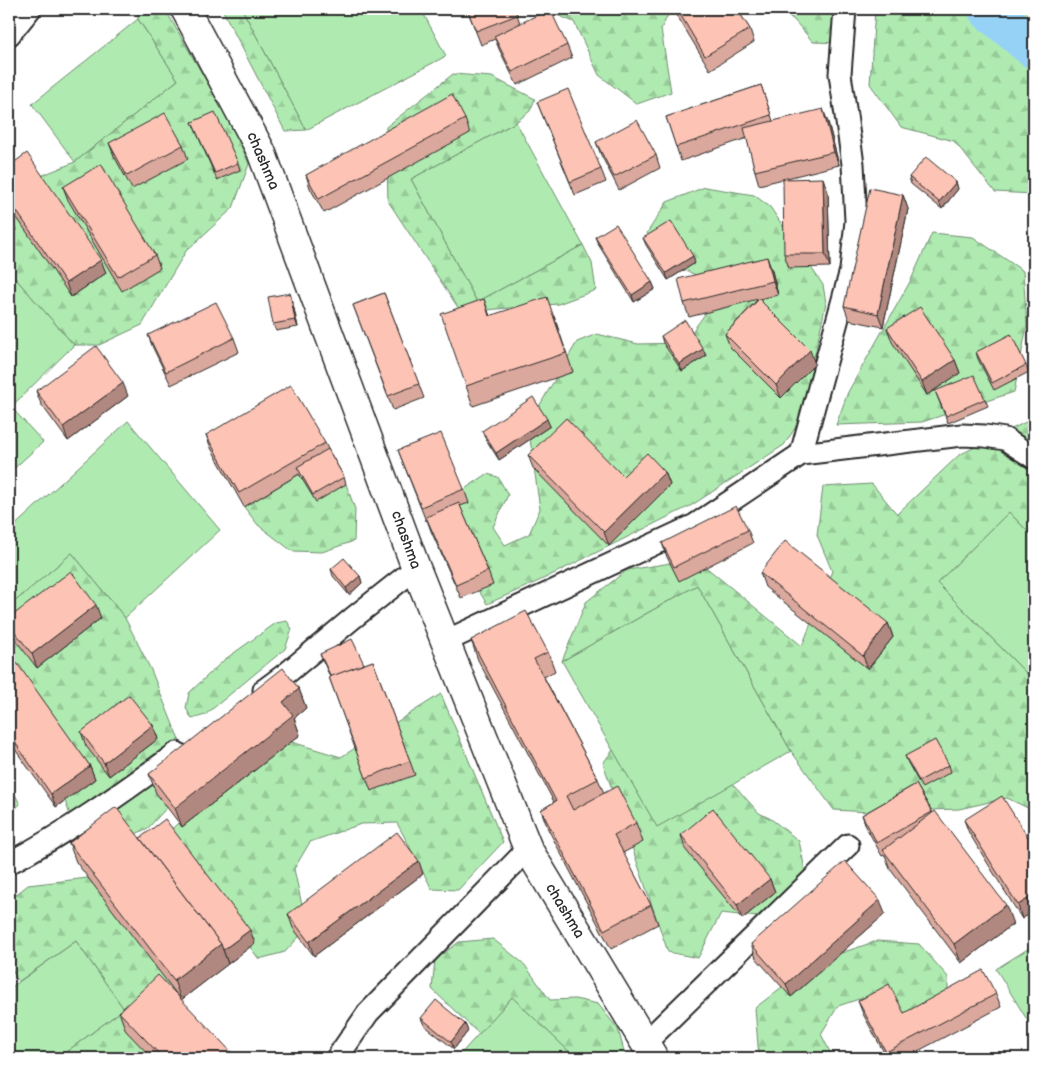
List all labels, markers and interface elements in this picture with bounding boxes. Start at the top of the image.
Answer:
street label: сhashma [242,129,284,193]
street label: сhashma [387,508,425,572]
street label: сhashma [541,880,589,942]

